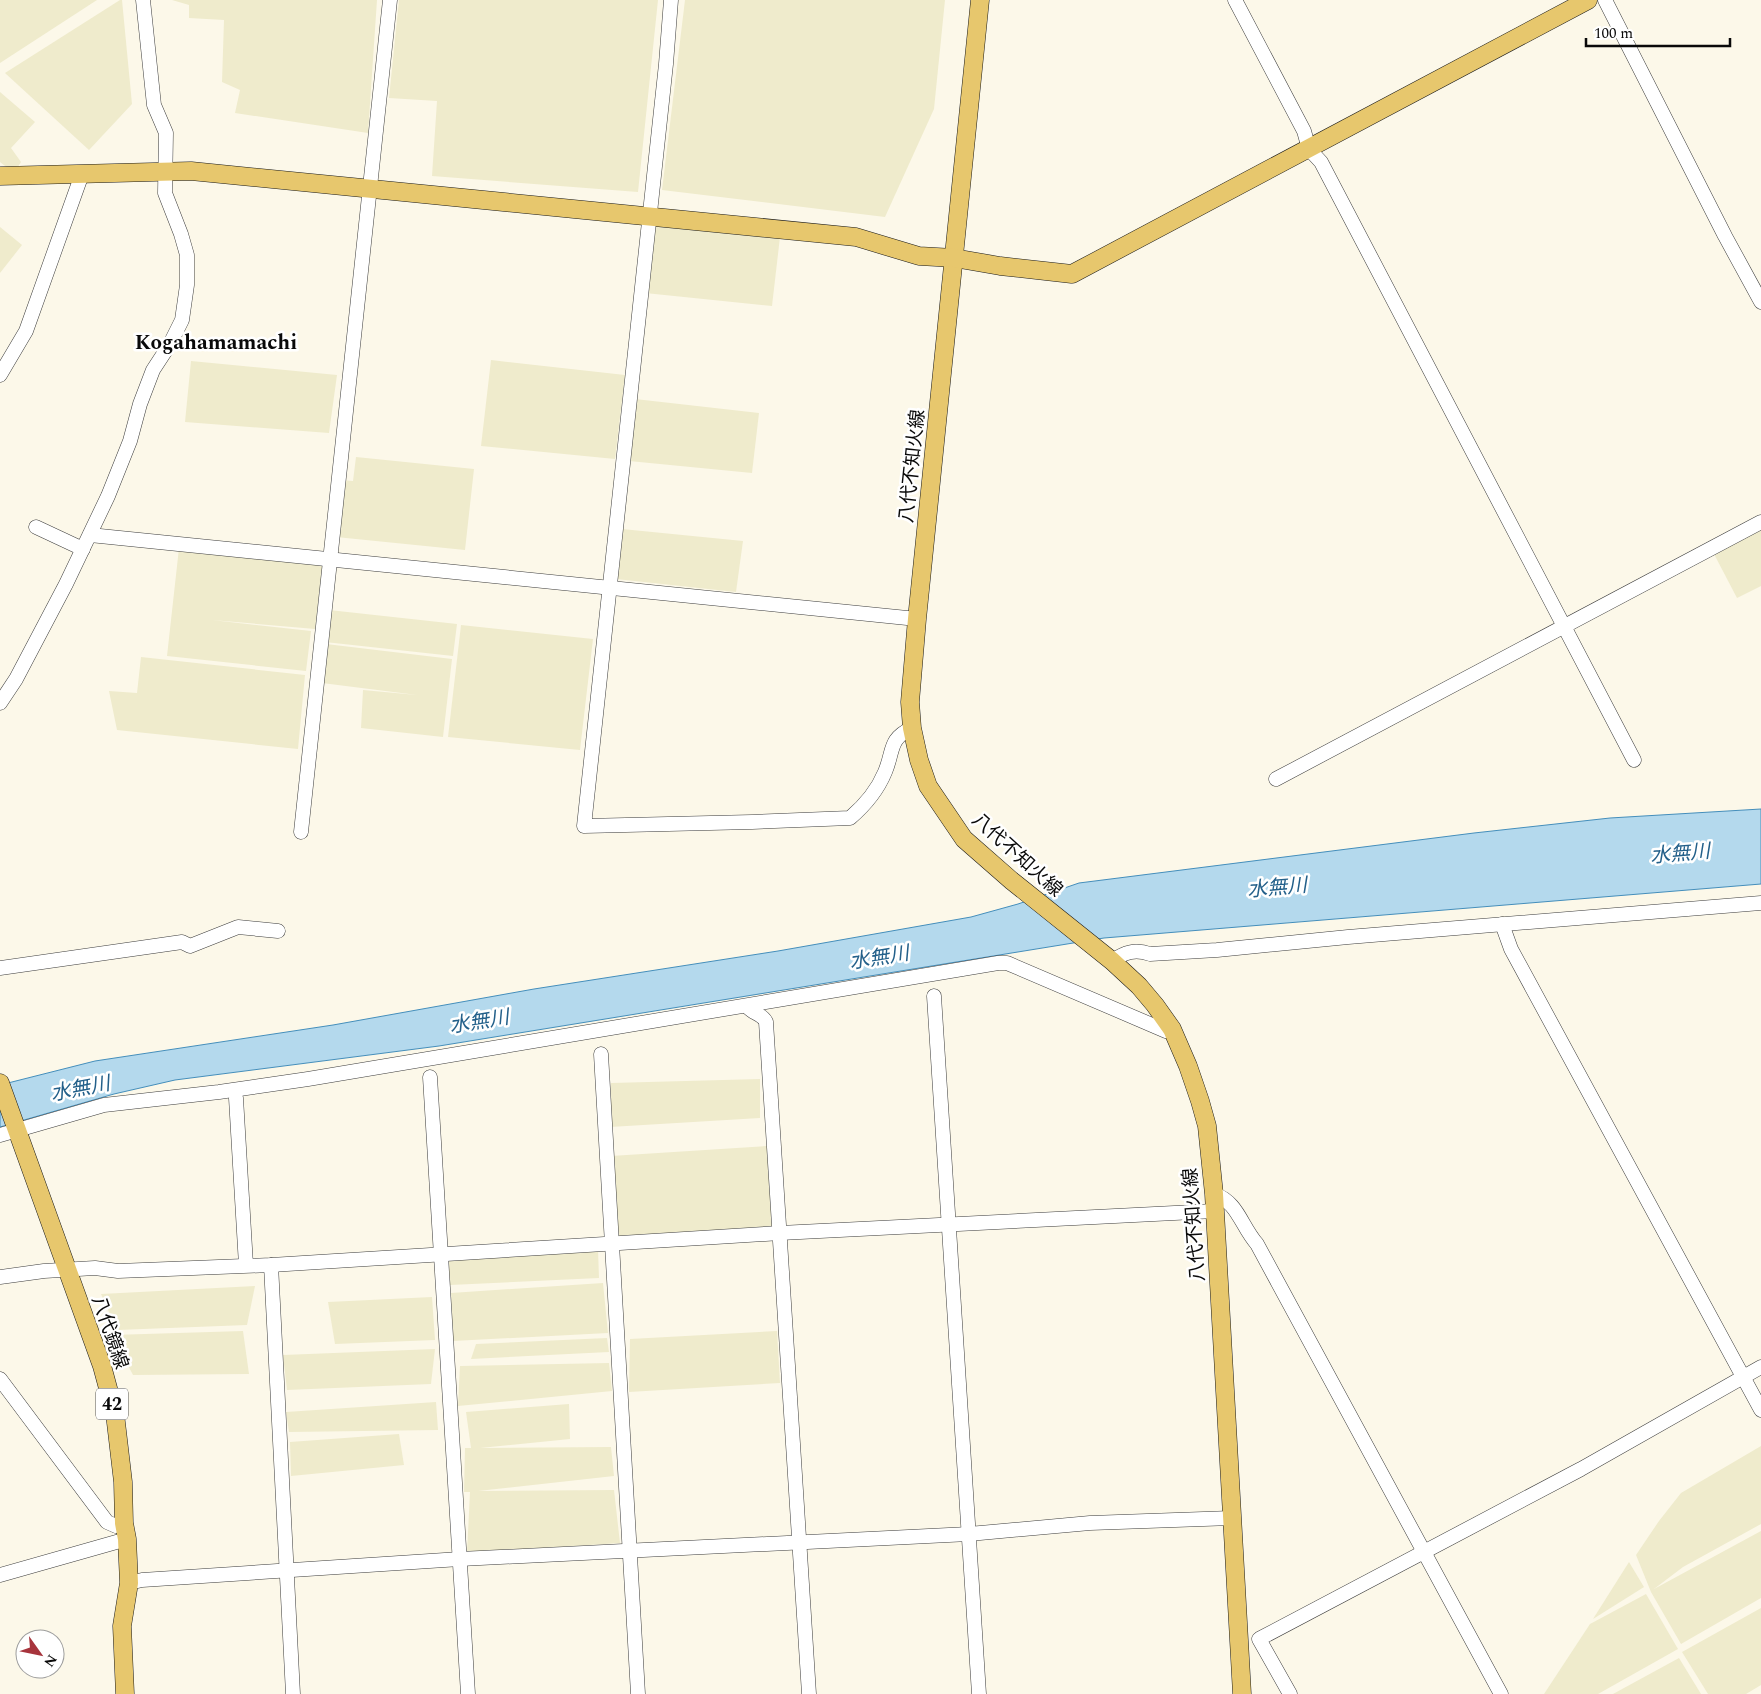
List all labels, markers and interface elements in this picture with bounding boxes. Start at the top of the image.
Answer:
scale bar [1586,15,1730,47]
text: 100 m [1594,22,1633,45]
district label: Kogahamamachi [135,327,297,359]
street label: 八代不知火線 [892,408,933,524]
street label: 八代不知火線 [965,806,1069,904]
water label: 水無川 [1649,836,1713,872]
water label: 水無川 [1246,870,1310,906]
water label: 水無川 [847,938,913,977]
water label: 水無川 [447,1002,513,1041]
water label: 水無川 [48,1068,114,1109]
street label: 八代不知火線 [1176,1167,1213,1283]
street label: 八代鏡線 [83,1292,136,1373]
road number: 42 [96,1388,128,1420]
north arrow [15,1629,65,1679]
text: N [39,1650,62,1671]

